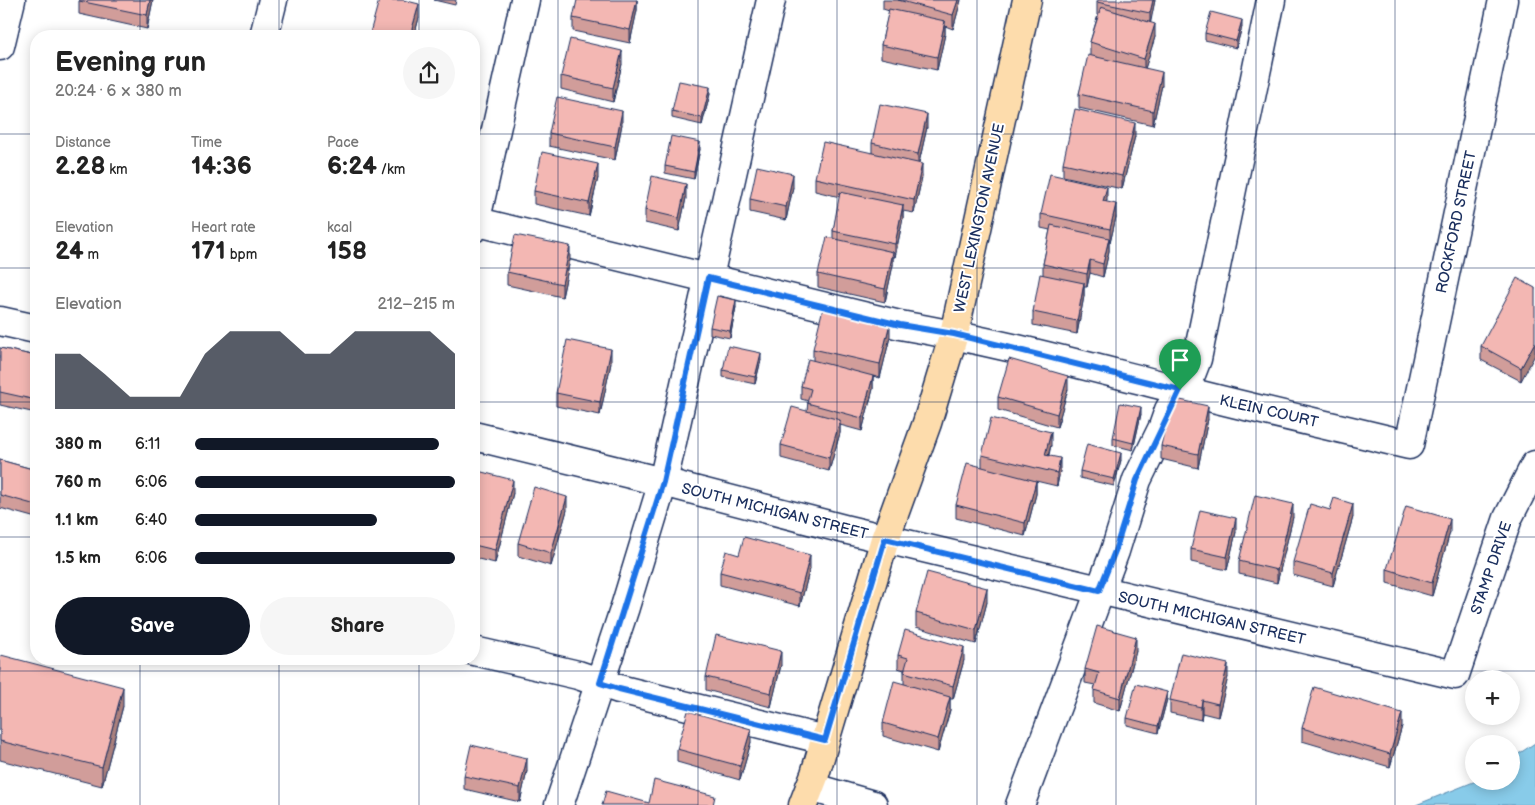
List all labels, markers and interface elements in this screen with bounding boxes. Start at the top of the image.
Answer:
text: Evening run [55,46,206,79]
button: share [403,47,455,99]
text: 20:24 · 6 × 380 m [55,82,182,101]
street label: WEST LEXINGTON AVENUE [950,122,1009,314]
text: Distance [55,134,111,151]
text: Time [191,134,222,151]
text: Pace [327,134,359,151]
street label: ROCKFORD STREET [1432,149,1481,295]
text: 2.28 [55,151,105,182]
text: 14:36 [191,151,252,182]
text: 6:24 [327,151,377,182]
text: km [105,161,128,178]
text: /km [377,161,405,178]
text: Elevation [55,219,113,236]
text: Heart rate [191,219,256,236]
text: kcal [327,219,352,236]
text: 24 [55,236,84,267]
text: 171 [191,236,226,267]
text: 158 [327,236,367,267]
text: m [84,246,99,263]
text: bpm [226,246,257,263]
text: Elevation [55,295,122,314]
text: 212–215 m [378,295,455,314]
pin [1159,339,1201,390]
icon: arrive [1166,346,1194,374]
street label: KLEIN COURT [1218,391,1320,432]
text: 380 m [55,435,102,454]
text: 6:11 [135,435,160,454]
text: 760 m [55,473,101,492]
text: 6:06 [135,473,167,492]
street label: SOUTH MICHIGAN STREET [679,479,870,544]
text: 1.1 km [55,511,98,530]
text: 6:40 [135,511,167,530]
street label: STAMP DRIVE [1467,519,1516,617]
text: 1.5 km [55,549,101,568]
text: 6:06 [135,549,167,568]
street label: SOUTH MICHIGAN STREET [1116,588,1308,649]
button: Save [55,597,250,655]
button: Share [260,597,455,655]
map controls [1465,670,1520,790]
button: + [1465,670,1520,725]
button: − [1465,735,1520,790]

